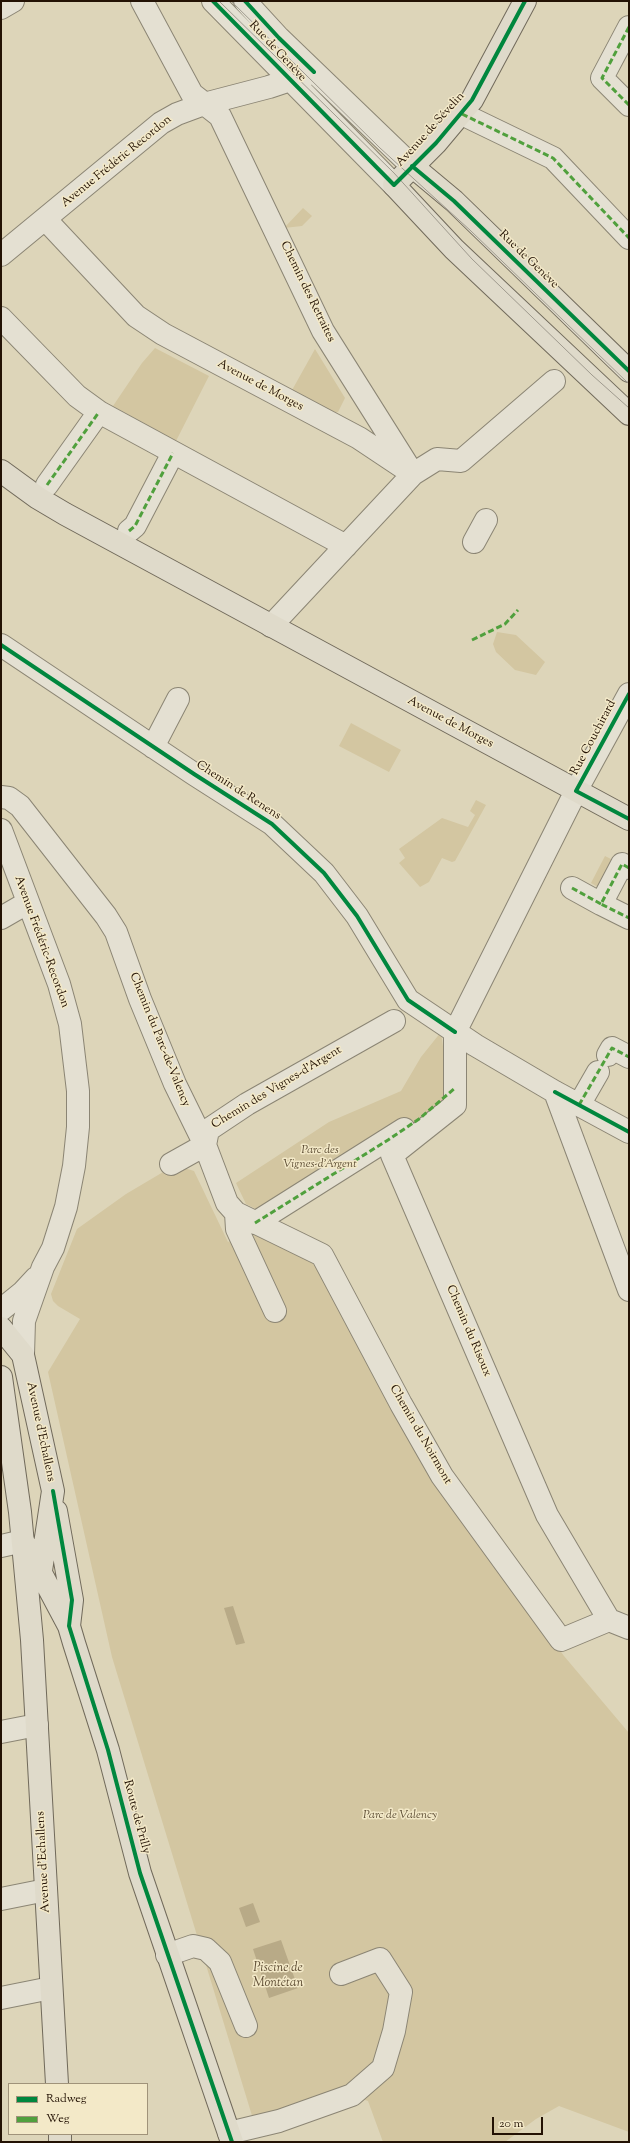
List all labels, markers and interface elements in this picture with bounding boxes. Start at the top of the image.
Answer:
street label: Rue de Genève [245,19,309,85]
street label: Avenue de Sévelin [394,90,468,170]
street label: Avenue Frédéric Recordon [59,113,175,211]
street label: Rue de Genève [495,228,561,292]
street label: Chemin des Retraites [276,239,338,345]
street label: Avenue de Morges [214,357,306,415]
street label: Avenue de Morges [404,694,496,752]
street label: Rue Couchirard [568,698,620,778]
street label: Chemin de Renens [193,758,283,824]
street label: Avenue Frédéric-Recordon [10,874,72,1010]
street label: Chemin du Parc-de-Valency [125,971,193,1109]
street label: Chemin des Vignes-d'Argent [209,1043,345,1133]
park label: Parc des Vignes-d'Argent [283,1144,357,1172]
street label: Chemin du Risoux [442,1283,494,1379]
street label: Avenue d'Echallens [22,1381,58,1483]
street label: Chemin du Noirmont [386,1383,454,1487]
street label: Route de Prilly [119,1778,153,1856]
park label: Parc de Valency [363,1809,437,1823]
street label: Avenue d'Echallens [34,1811,54,1913]
water label: Piscine de Montétan [253,1961,303,1992]
legend [8,2083,148,2135]
text: Radweg [46,2090,87,2108]
scale bar [494,2109,545,2135]
text: Weg [46,2110,70,2128]
text: 20 m [499,2115,523,2133]

